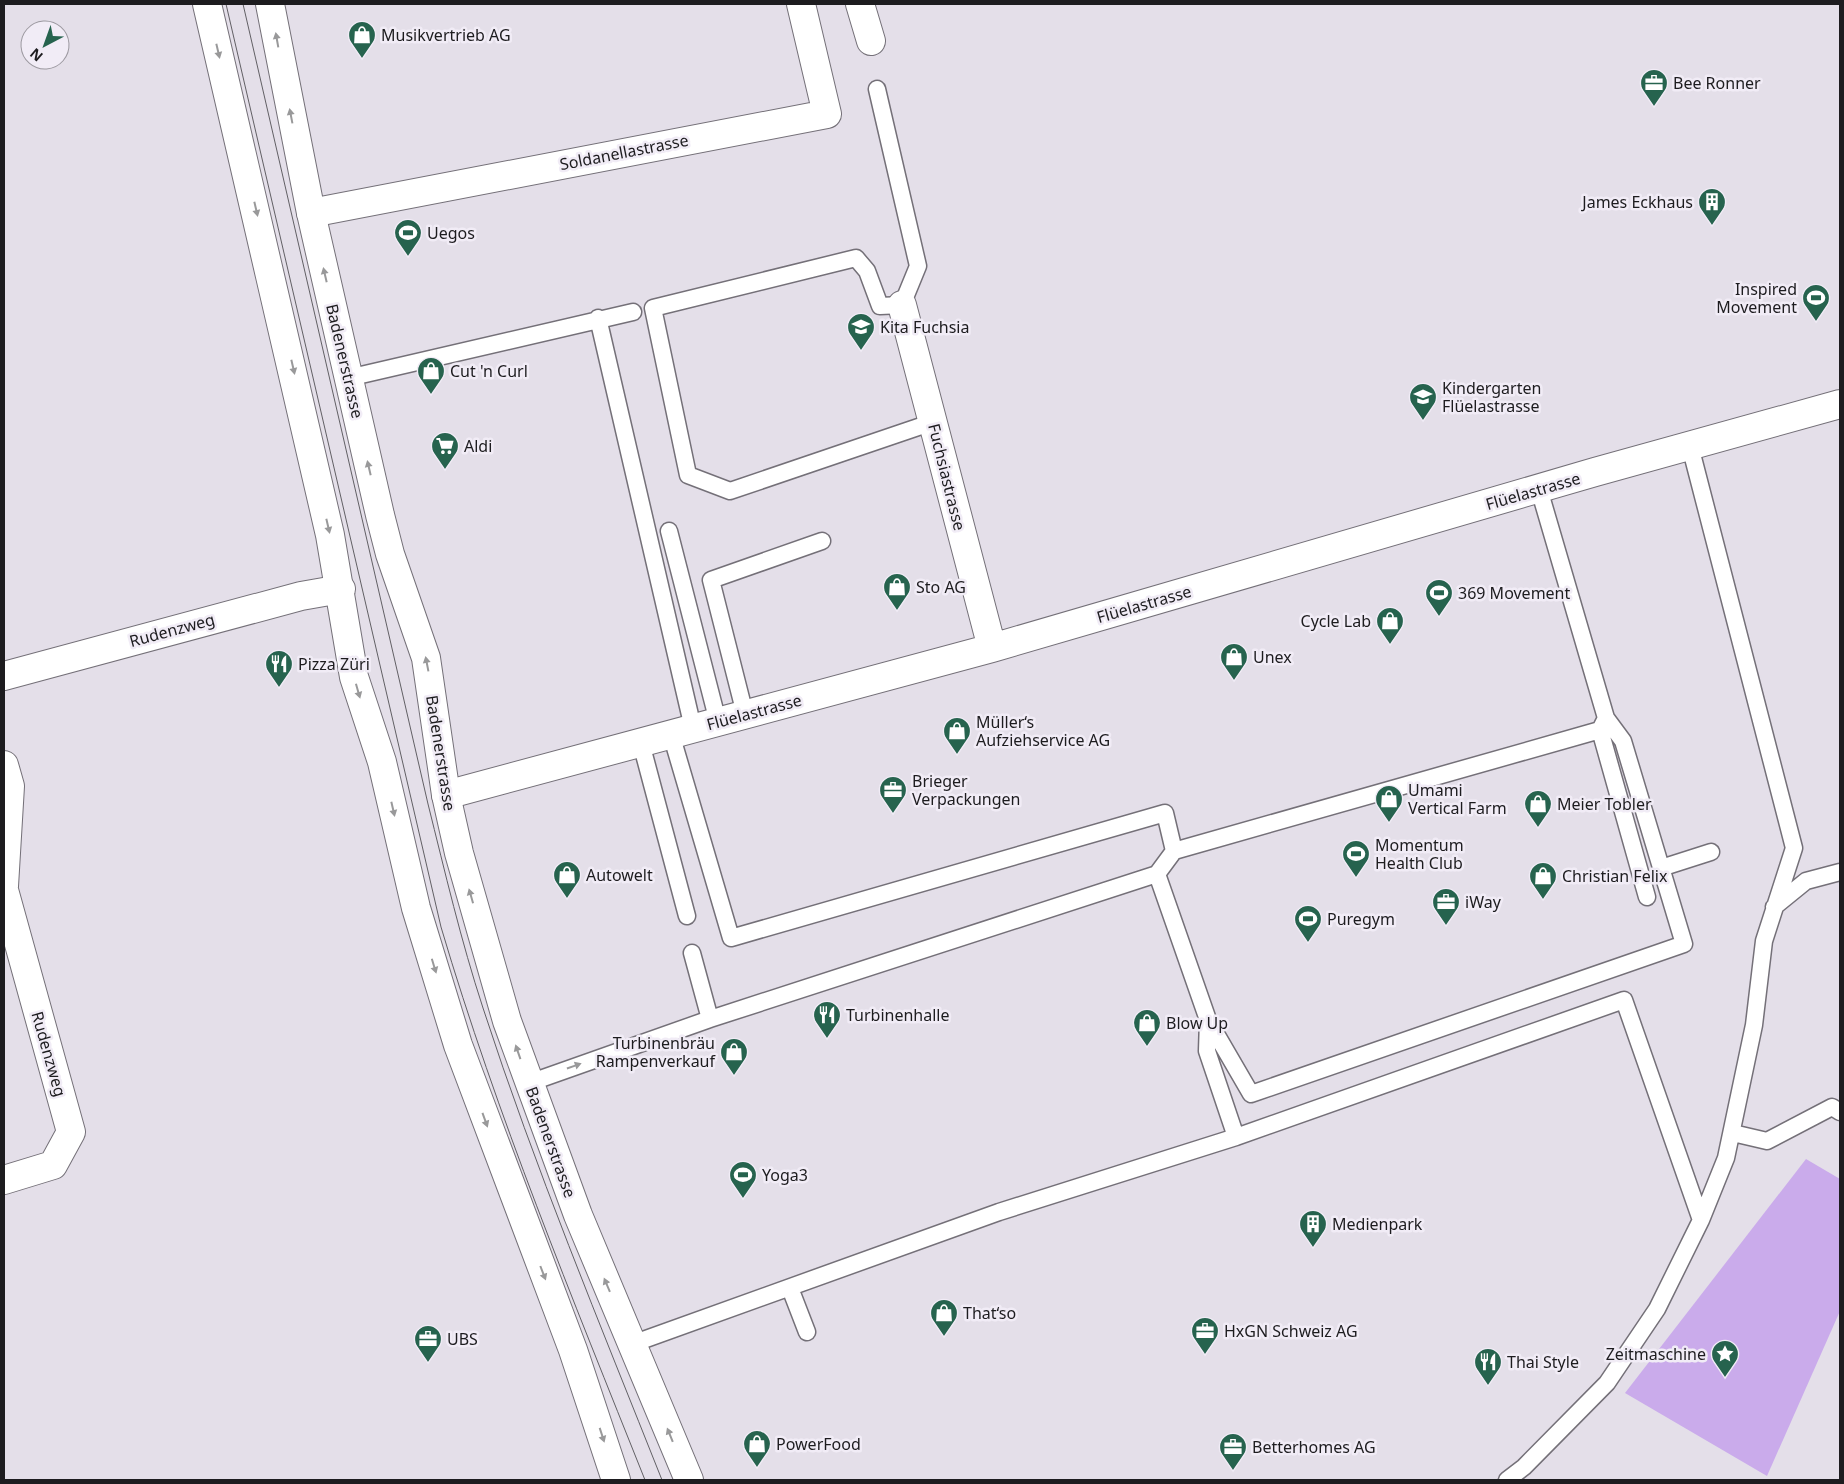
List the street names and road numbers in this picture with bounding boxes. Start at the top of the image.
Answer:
street label: Soldanellastrasse [558,129,690,175]
street label: Badenerstrasse [321,302,369,420]
street label: Fuchsiastrasse [923,421,971,533]
street label: Flüelastrasse [1483,467,1583,515]
street label: Flüelastrasse [1094,580,1194,628]
street label: Rudenzweg [127,608,217,652]
street label: Flüelastrasse [704,689,804,735]
street label: Badenerstrasse [421,694,461,812]
street label: Rudenzweg [26,1009,72,1099]
street label: Badenerstrasse [521,1083,581,1201]

